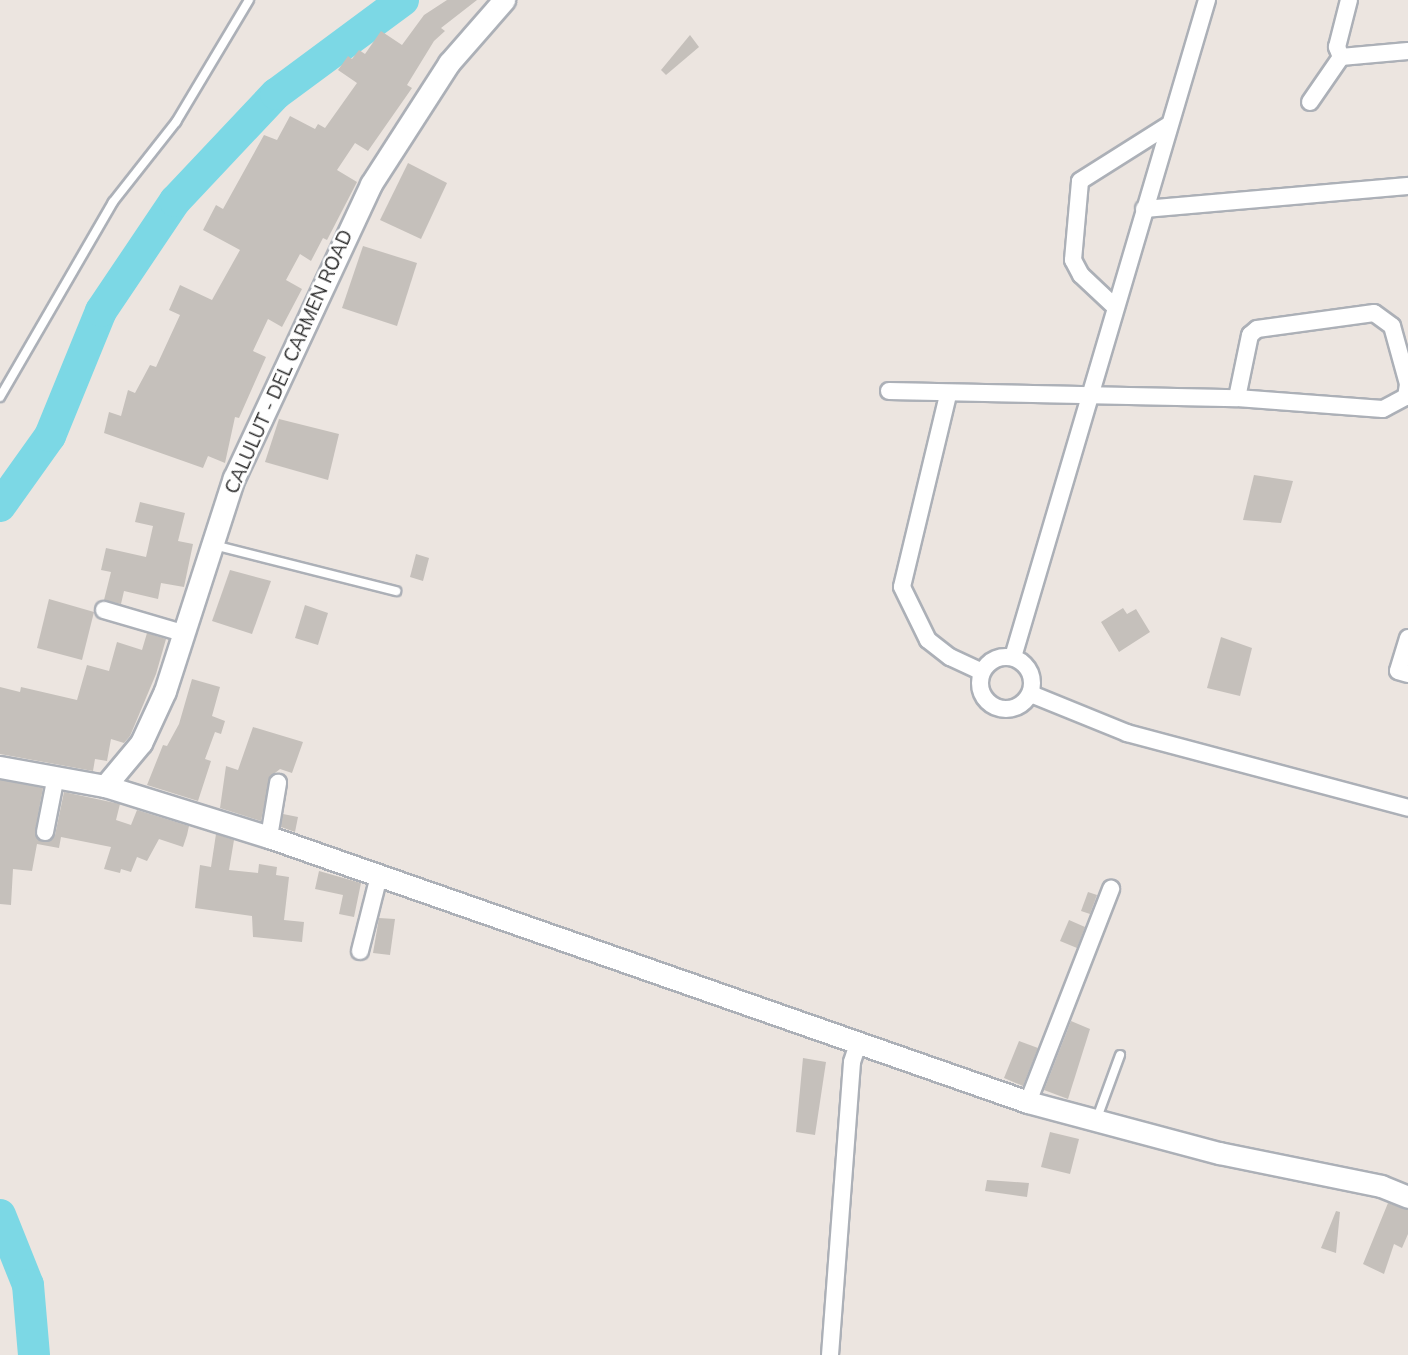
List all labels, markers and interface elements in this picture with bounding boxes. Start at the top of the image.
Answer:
street label: CALULUT - DEL CARMEN ROAD [220,227,358,497]

